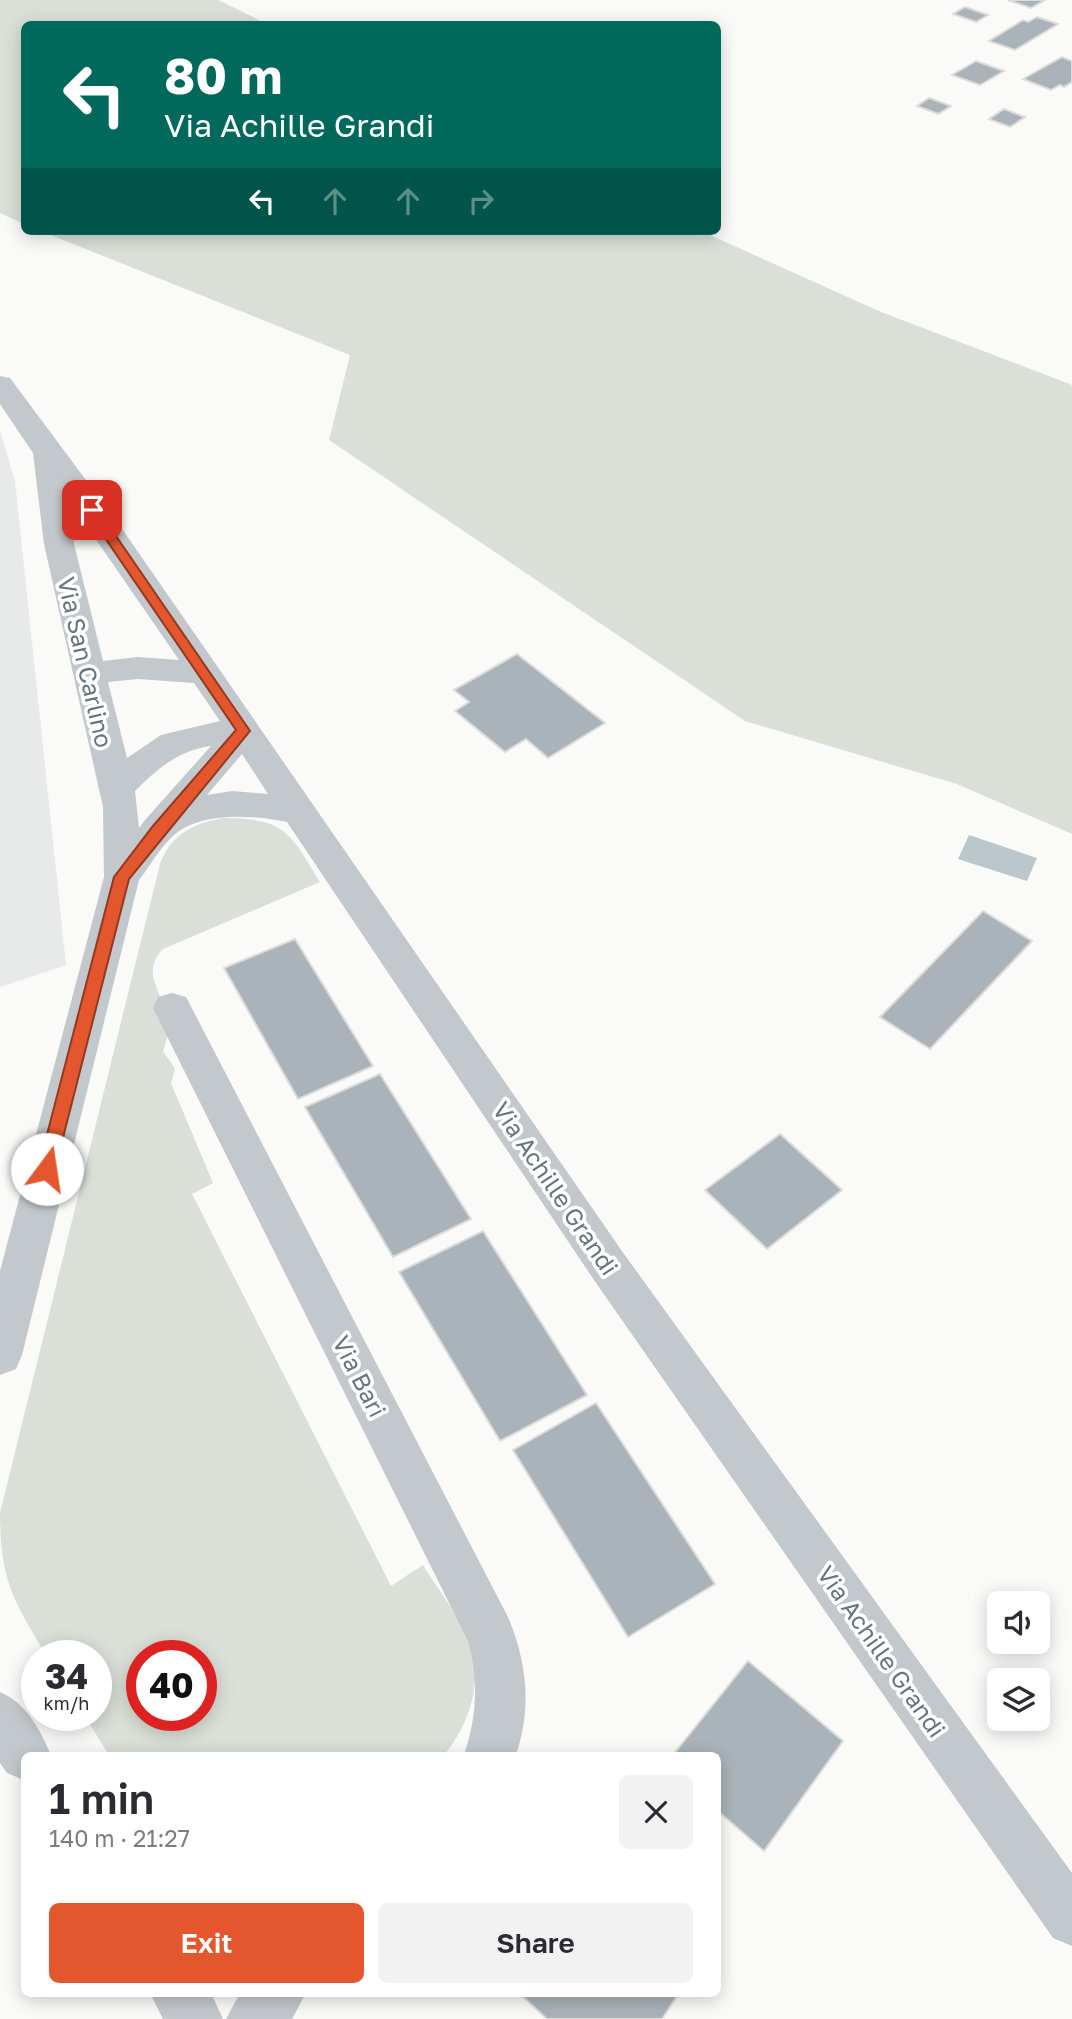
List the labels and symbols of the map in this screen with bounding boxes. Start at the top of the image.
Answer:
pin [62,480,122,540]
street label: Via San Carlino [52,574,120,750]
street label: Via Achille Grandi [487,1096,625,1280]
position arrow [10,1132,84,1206]
street label: Via Bari [327,1330,393,1422]
street label: Via Achille Grandi [812,1560,952,1742]
speed limit sign: 40 [126,1640,217,1731]

